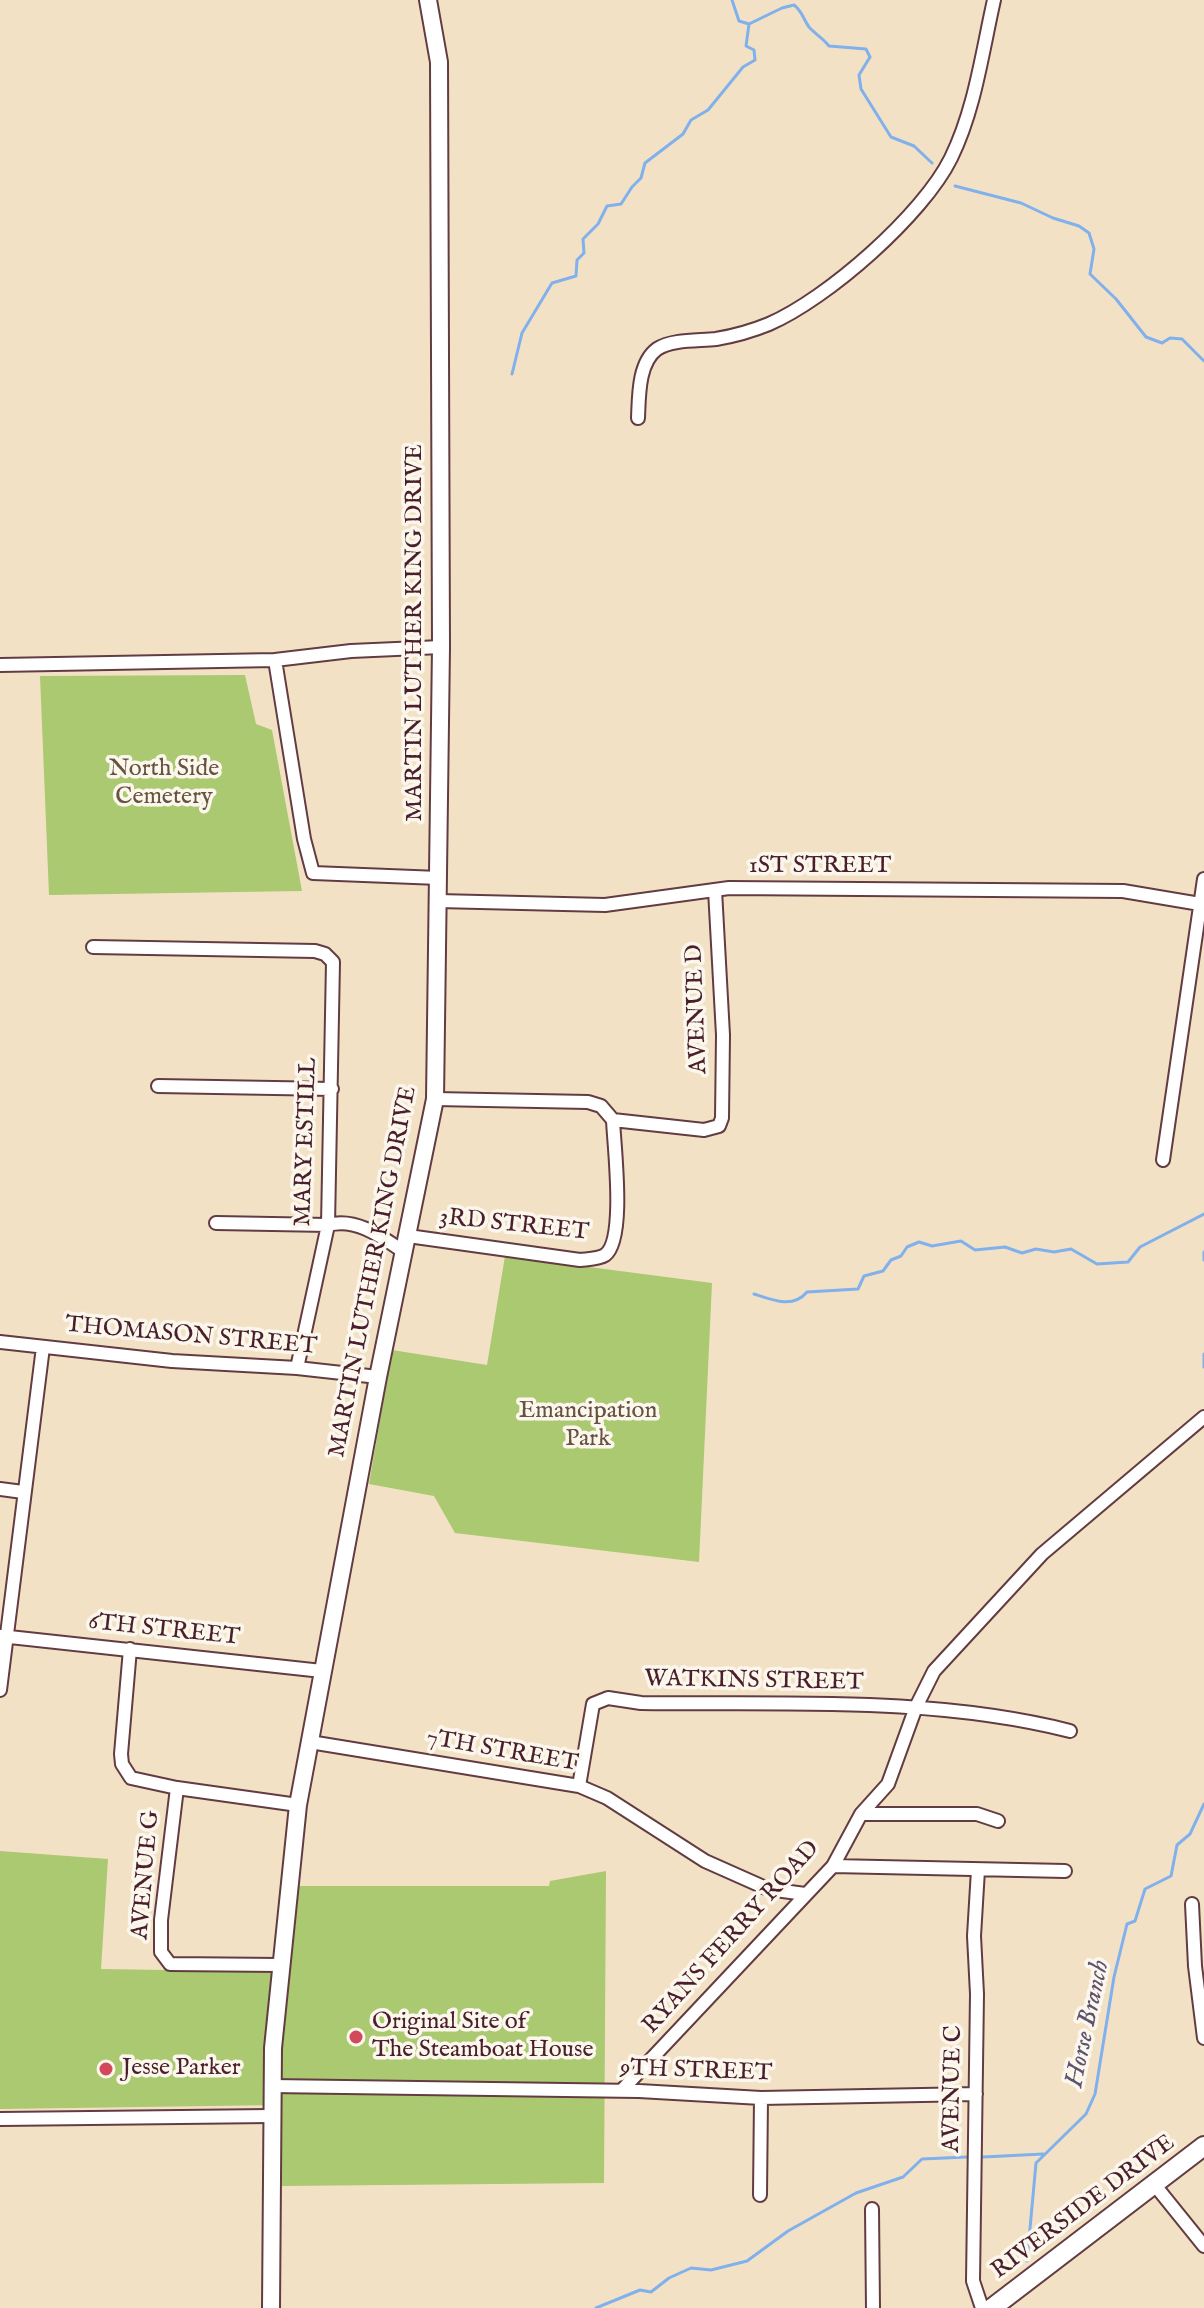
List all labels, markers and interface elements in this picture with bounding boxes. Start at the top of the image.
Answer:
street label: MARTIN LUTHER KING DRIVE [402,444,430,822]
park label: North Side Cemetery [109,756,219,812]
street label: 1ST STREET [749,853,891,881]
street label: AVENUE D [681,944,715,1074]
street label: MARY ESTILL [290,1057,324,1227]
street label: MARTIN LUTHER KING DRIVE [324,1084,424,1460]
street label: 3RD STREET [438,1204,590,1248]
street label: THOMASON STREET [64,1312,318,1362]
park label: Emancipation Park [519,1398,657,1454]
street label: 6TH STREET [87,1609,241,1653]
street label: WATKINS STREET [644,1666,864,1698]
street label: 7TH STREET [424,1725,580,1779]
street label: AVENUE G [127,1809,167,1941]
street label: RYANS FERRY ROAD [638,1835,826,2041]
water label: Horse Branch [1060,1958,1118,2090]
place label: Original Site of The Steamboat House [372,2009,594,2065]
street label: AVENUE C [938,2025,970,2153]
marker: Original Site of The Steamboat House [347,2028,365,2046]
place label: Jesse Parker [122,2055,241,2083]
street label: 9TH STREET [619,2055,773,2089]
marker: Jesse Parker [97,2060,115,2078]
street label: RIVERSIDE DRIVE [987,2130,1181,2286]

